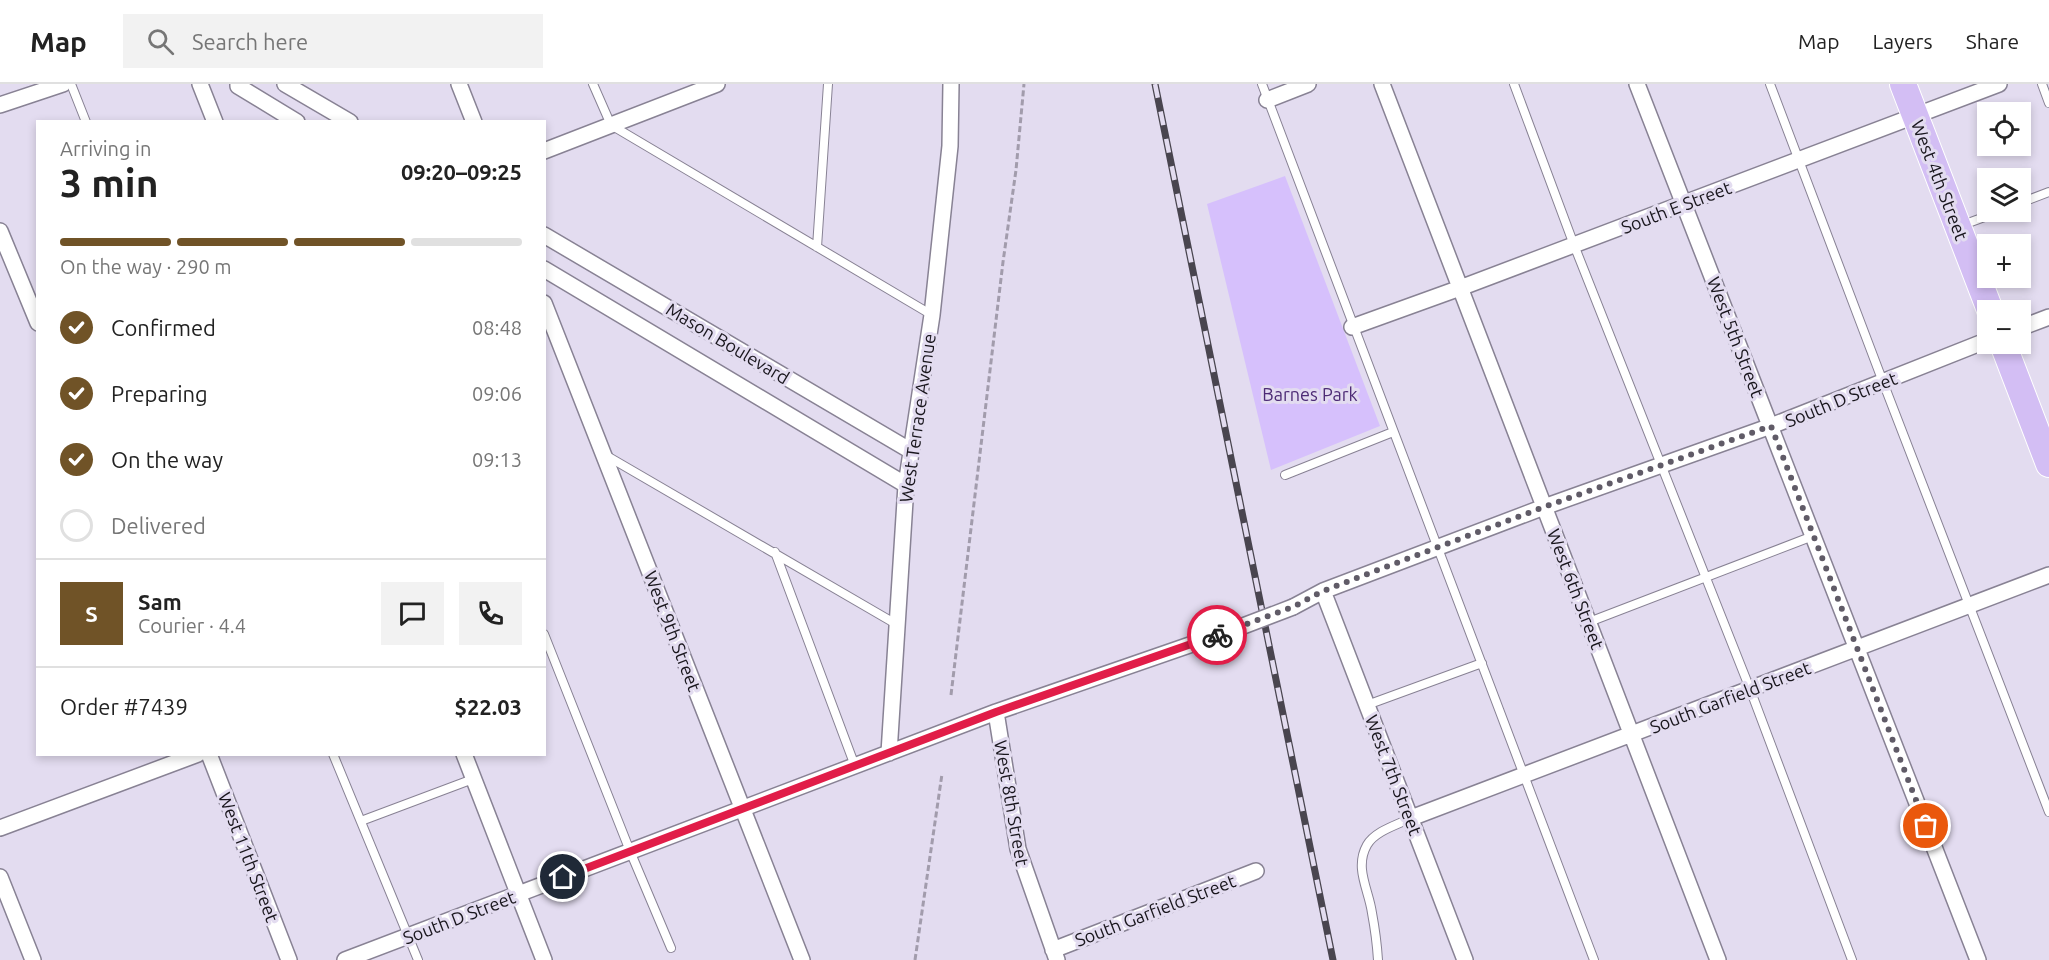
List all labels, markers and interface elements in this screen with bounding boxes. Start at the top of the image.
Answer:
search box [123,14,543,68]
icon: search [144,25,177,58]
text: Map [30,26,87,57]
text: Search here [192,29,308,54]
text: Map [1798,29,1839,53]
text: Layers [1872,29,1933,53]
text: Share [1966,29,2019,53]
map controls [1977,102,2031,354]
button: locate [1977,102,2031,156]
street label: West 4th Street [1908,117,1972,243]
text: Arriving in [60,137,151,160]
text: 09:20–09:25 [401,159,522,184]
text: 3 min [60,161,159,204]
button: layers [1977,168,2031,222]
street label: South E Street [1618,177,1734,237]
button: + [1977,234,2031,288]
text: On the way · 290 m [60,255,232,278]
street label: West 5th Street [1704,274,1768,400]
street label: Mason Boulevard [663,298,793,388]
button: − [1977,300,2031,354]
icon: check [60,311,93,344]
text: Confirmed [111,315,216,340]
text: 08:48 [472,316,522,339]
street label: West Terrace Avenue [895,332,939,504]
street label: South D Street [1782,367,1900,431]
icon: check [60,377,93,410]
text: Preparing [111,381,208,406]
text: 09:06 [472,382,522,405]
park label: Barnes Park [1262,384,1358,404]
icon: check [60,443,93,476]
text: On the way [111,447,223,472]
text: 09:13 [472,448,522,471]
text: Delivered [111,513,206,538]
street label: West 6th Street [1544,526,1608,652]
street label: West 9th Street [641,568,705,694]
button: chat [381,582,444,645]
button: phone [459,582,522,645]
text: Sam [138,589,182,614]
text: S [85,601,98,626]
courier [1187,605,1247,665]
text: Courier · 4.4 [138,614,246,637]
icon: bike [1201,619,1234,652]
street label: South Garfield Street [1647,657,1813,737]
text: Order #7439 [60,694,188,719]
text: $22.03 [455,694,522,719]
street label: West 7th Street [1362,712,1426,838]
street label: West 8th Street [991,739,1033,867]
street label: West 11th Street [215,789,283,925]
pin [1900,800,1951,851]
icon: bag [1909,809,1942,842]
pin [537,851,588,902]
icon: home [546,860,579,893]
street label: South Garfield Street [1072,870,1238,950]
street label: South D Street [400,886,518,948]

